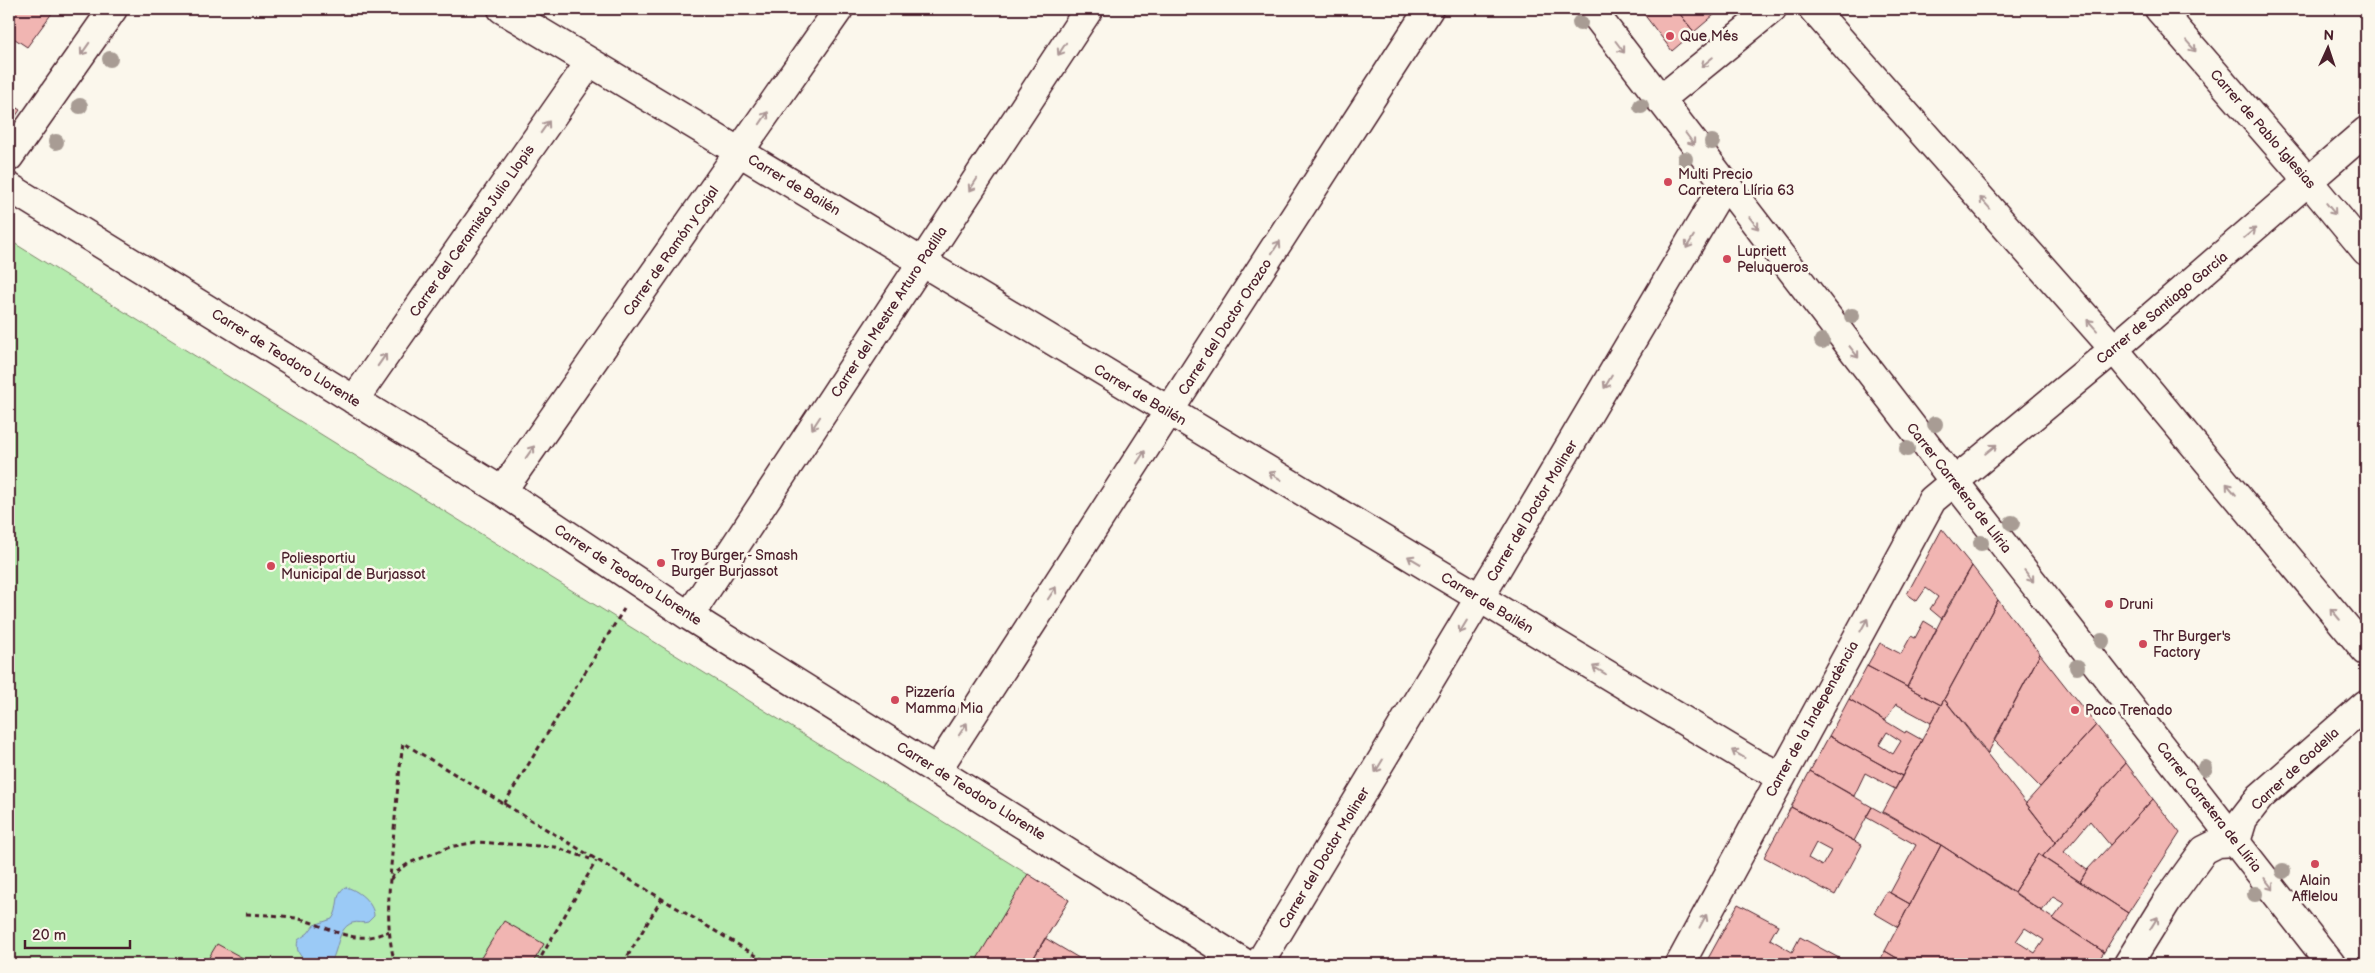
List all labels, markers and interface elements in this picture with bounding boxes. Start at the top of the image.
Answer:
north arrow [2302,22,2352,72]
text: N [2323,27,2334,44]
place label: Que Més [1680,28,1738,45]
marker: Que Més [1664,30,1676,42]
one-way arrow [2185,39,2197,52]
one-way arrow [1615,41,1626,54]
one-way arrow [80,42,90,56]
one-way arrow [1057,42,1067,56]
one-way arrow [1701,56,1714,67]
street label: Carrer de Pablo Iglesias [2207,66,2320,192]
one-way arrow [759,111,769,125]
one-way arrow [540,120,550,134]
one-way arrow [1684,132,1695,145]
street label: Carrer del Ceramista Julio Llopis [406,142,538,320]
street label: Carrer de Bailén [745,151,843,219]
place label: Multi Precio Carretera Llíria 63 [1678,166,1794,199]
marker: Multi Precio Carretera Llíria 63 [1662,176,1674,188]
one-way arrow [968,178,978,192]
street label: Carrer de Ramón y Cajal [620,183,722,319]
one-way arrow [1979,197,1990,210]
one-way arrow [2326,202,2337,215]
one-way arrow [1749,216,1759,230]
street label: Carrer del Mestre Arturo Padilla [827,223,951,401]
one-way arrow [2243,227,2256,239]
one-way arrow [1685,234,1695,248]
one-way arrow [1272,240,1282,254]
place label: Lupriett Peluqueros [1737,243,1808,276]
street label: Carrer de Santiago García [2093,248,2231,368]
marker: Lupriett Peluqueros [1721,253,1733,265]
street label: Carrer del Doctor Orozco [1174,256,1276,398]
street label: Carrer de Teodoro Llorente [208,305,364,411]
one-way arrow [2087,318,2098,331]
one-way arrow [1848,345,1859,358]
one-way arrow [377,354,387,368]
street label: Carrer de Bailén [1091,361,1189,429]
one-way arrow [1602,374,1612,388]
one-way arrow [811,416,821,430]
street label: Carrer Carretera de Llíria [1903,420,2015,556]
street label: Carrer del Doctor Moliner [1483,436,1581,585]
one-way arrow [1984,444,1997,455]
one-way arrow [525,445,535,459]
one-way arrow [1136,450,1146,464]
one-way arrow [1268,471,1282,481]
one-way arrow [2225,483,2236,496]
street label: Carrer de Teodoro Llorente [551,521,705,629]
place label: Troy Burger - Smash Burger Burjassot [671,547,798,580]
place label: Poliesportiu Municipal de Burjassot [281,550,426,583]
one-way arrow [1408,554,1422,564]
marker: Troy Burger - Smash Burger Burjassot [655,557,667,569]
marker: Poliesportiu Municipal de Burjassot [265,560,277,572]
street label: Carrer de Bailén [1438,569,1536,637]
one-way arrow [2023,570,2034,583]
one-way arrow [1047,586,1057,600]
place label: Druni [2119,596,2153,613]
marker: Druni [2103,598,2115,610]
one-way arrow [2330,608,2341,621]
one-way arrow [1859,617,1869,632]
one-way arrow [1457,619,1467,633]
place label: Thr Burger's Factory [2153,628,2231,661]
street label: Carrer de la Independència [1762,638,1862,800]
marker: Thr Burger's Factory [2137,638,2149,650]
one-way arrow [1592,665,1606,675]
place label: Pizzería Mamma Mia [905,684,983,717]
marker: Pizzería Mamma Mia [889,694,901,706]
place label: Paco Trenado [2085,702,2173,719]
marker: Paco Trenado [2069,704,2081,716]
one-way arrow [958,722,969,736]
street label: Carrer de Godella [2248,724,2342,814]
street label: Carrer de Teodoro Llorente [893,738,1049,844]
street label: Carrer Carretera de Llíria [2153,739,2265,875]
one-way arrow [1731,748,1745,758]
one-way arrow [1374,759,1384,773]
street label: Carrer del Doctor Moliner [1275,783,1373,932]
marker: Alain Afflelou [2309,858,2321,870]
place label: Alain Afflelou [2292,872,2338,905]
one-way arrow [2263,877,2274,890]
one-way arrow [1698,914,1708,929]
one-way arrow [2149,916,2159,930]
scale bar [25,918,130,950]
text: 20 m [32,926,66,945]

